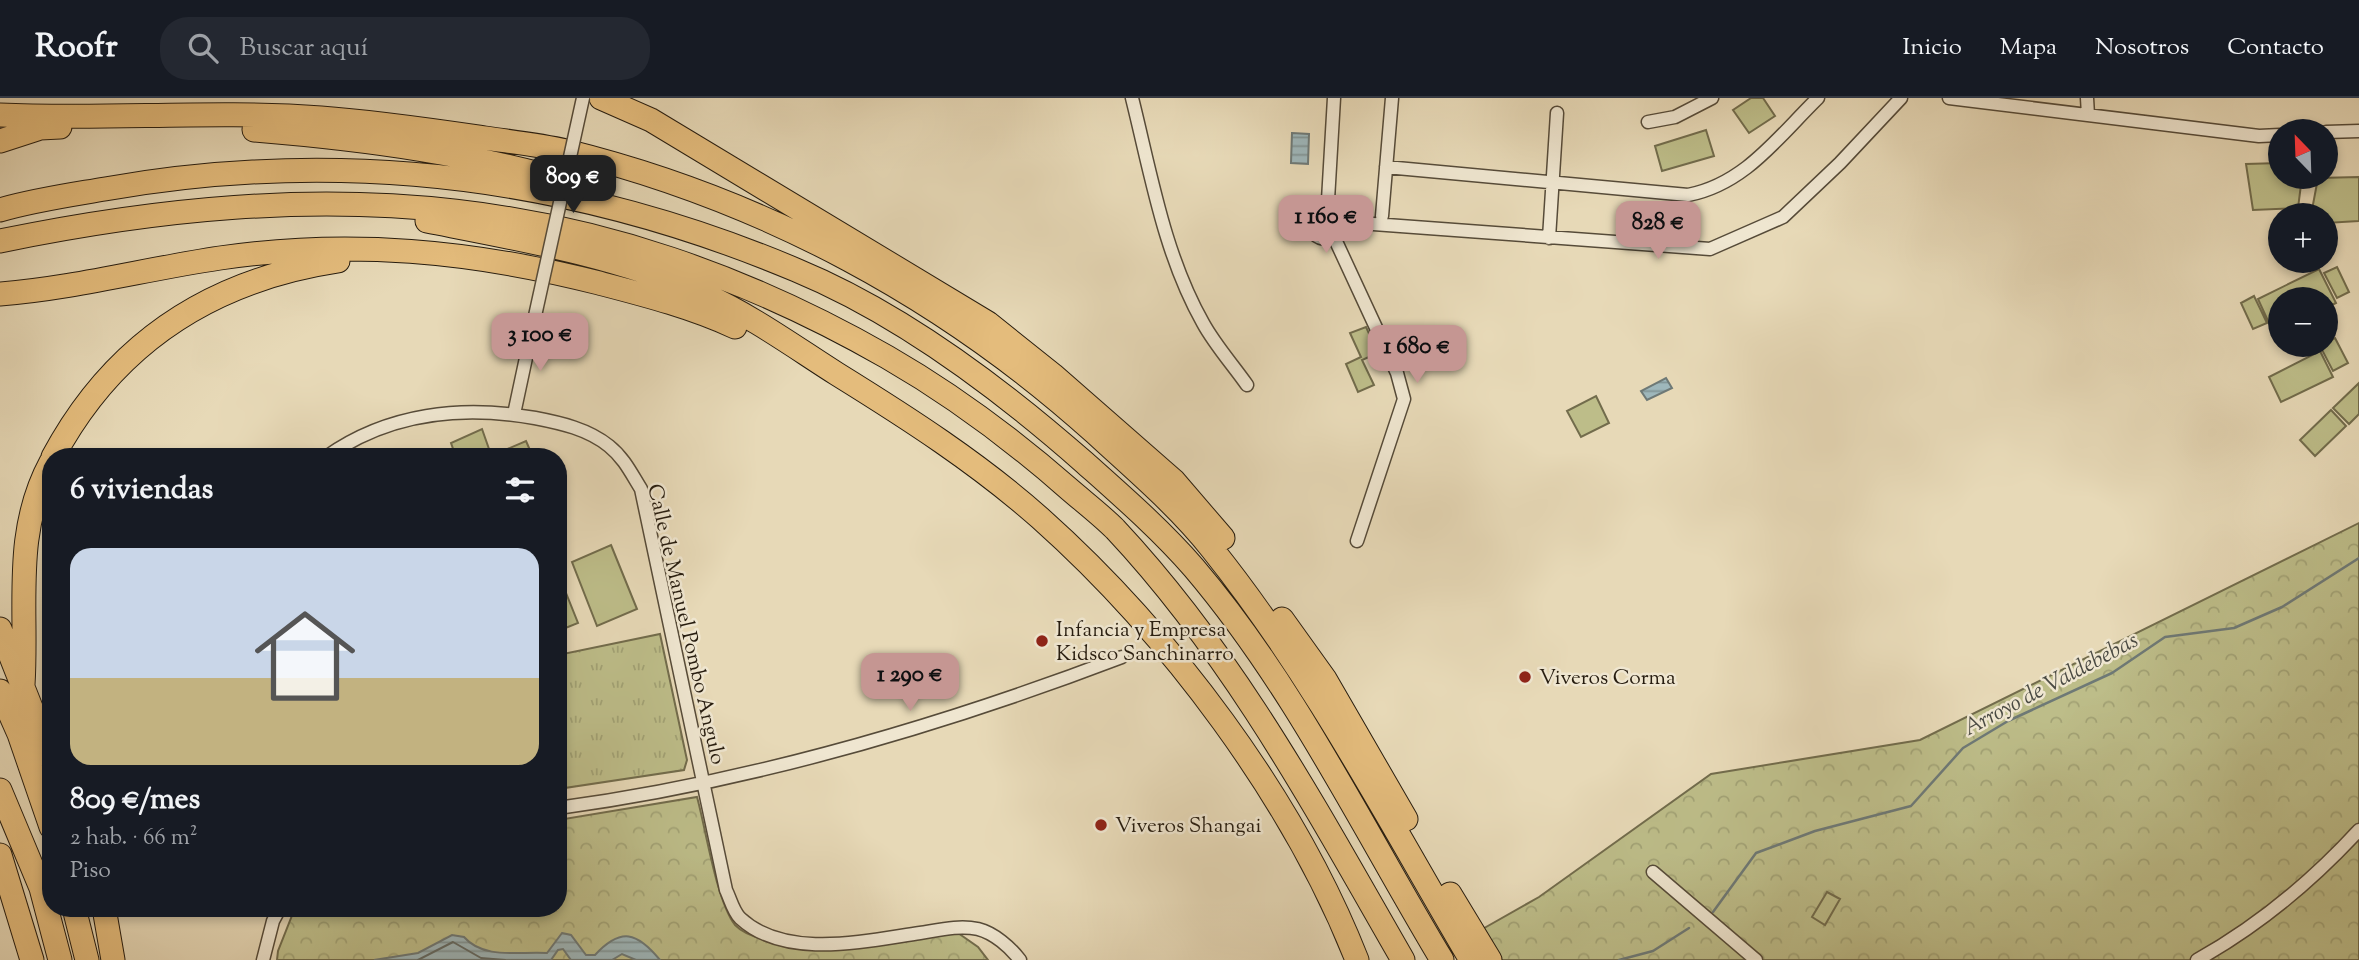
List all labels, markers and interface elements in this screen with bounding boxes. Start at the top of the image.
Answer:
search box [160,17,650,80]
text: Roofr [35,24,118,72]
icon: search [184,29,222,67]
text: Buscar aquí [240,30,368,67]
text: Inicio [1902,31,1962,65]
text: Mapa [2000,31,2057,65]
text: Nosotros [2095,31,2189,65]
text: Contacto [2227,31,2324,65]
north arrow [2268,119,2338,189]
map controls [2268,119,2338,357]
pin: 809 € [524,156,622,215]
text: 809 € [546,161,600,194]
pin: 1 160 € [1261,195,1391,255]
text: 1 160 € [1294,201,1358,234]
pin: 828 € [1609,202,1707,261]
button: + [2268,203,2338,273]
text: 828 € [1632,207,1684,240]
button: − [2268,287,2338,357]
pin: 3 100 € [475,314,605,373]
text: 3 100 € [507,319,573,352]
pin: 1 680 € [1352,326,1482,385]
text: 1 680 € [1384,331,1450,364]
text: 6 viviendas [70,469,213,512]
icon: filters [501,471,539,509]
street label: Calle de Manuel Pombo Angulo [638,481,732,768]
icon: home [242,593,368,719]
place label: Infancia y Empresa Kidsco Sanchinarro [1056,616,1234,670]
water label: Arroyo de Valdebebas [1958,625,2145,745]
marker: Infancia y Empresa Kidsco Sanchinarro [1034,633,1050,649]
pin: 1 290 € [845,654,975,713]
text: 1 290 € [877,659,943,692]
place label: Viveros Corma [1539,664,1676,694]
marker: Viveros Corma [1517,669,1533,685]
text: 809 €/mes [70,779,200,822]
place label: Viveros Shangai [1115,812,1261,842]
marker: Viveros Shangai [1093,817,1109,833]
text: 2 hab. · 66 m² [70,822,197,855]
text: Piso [70,855,111,888]

